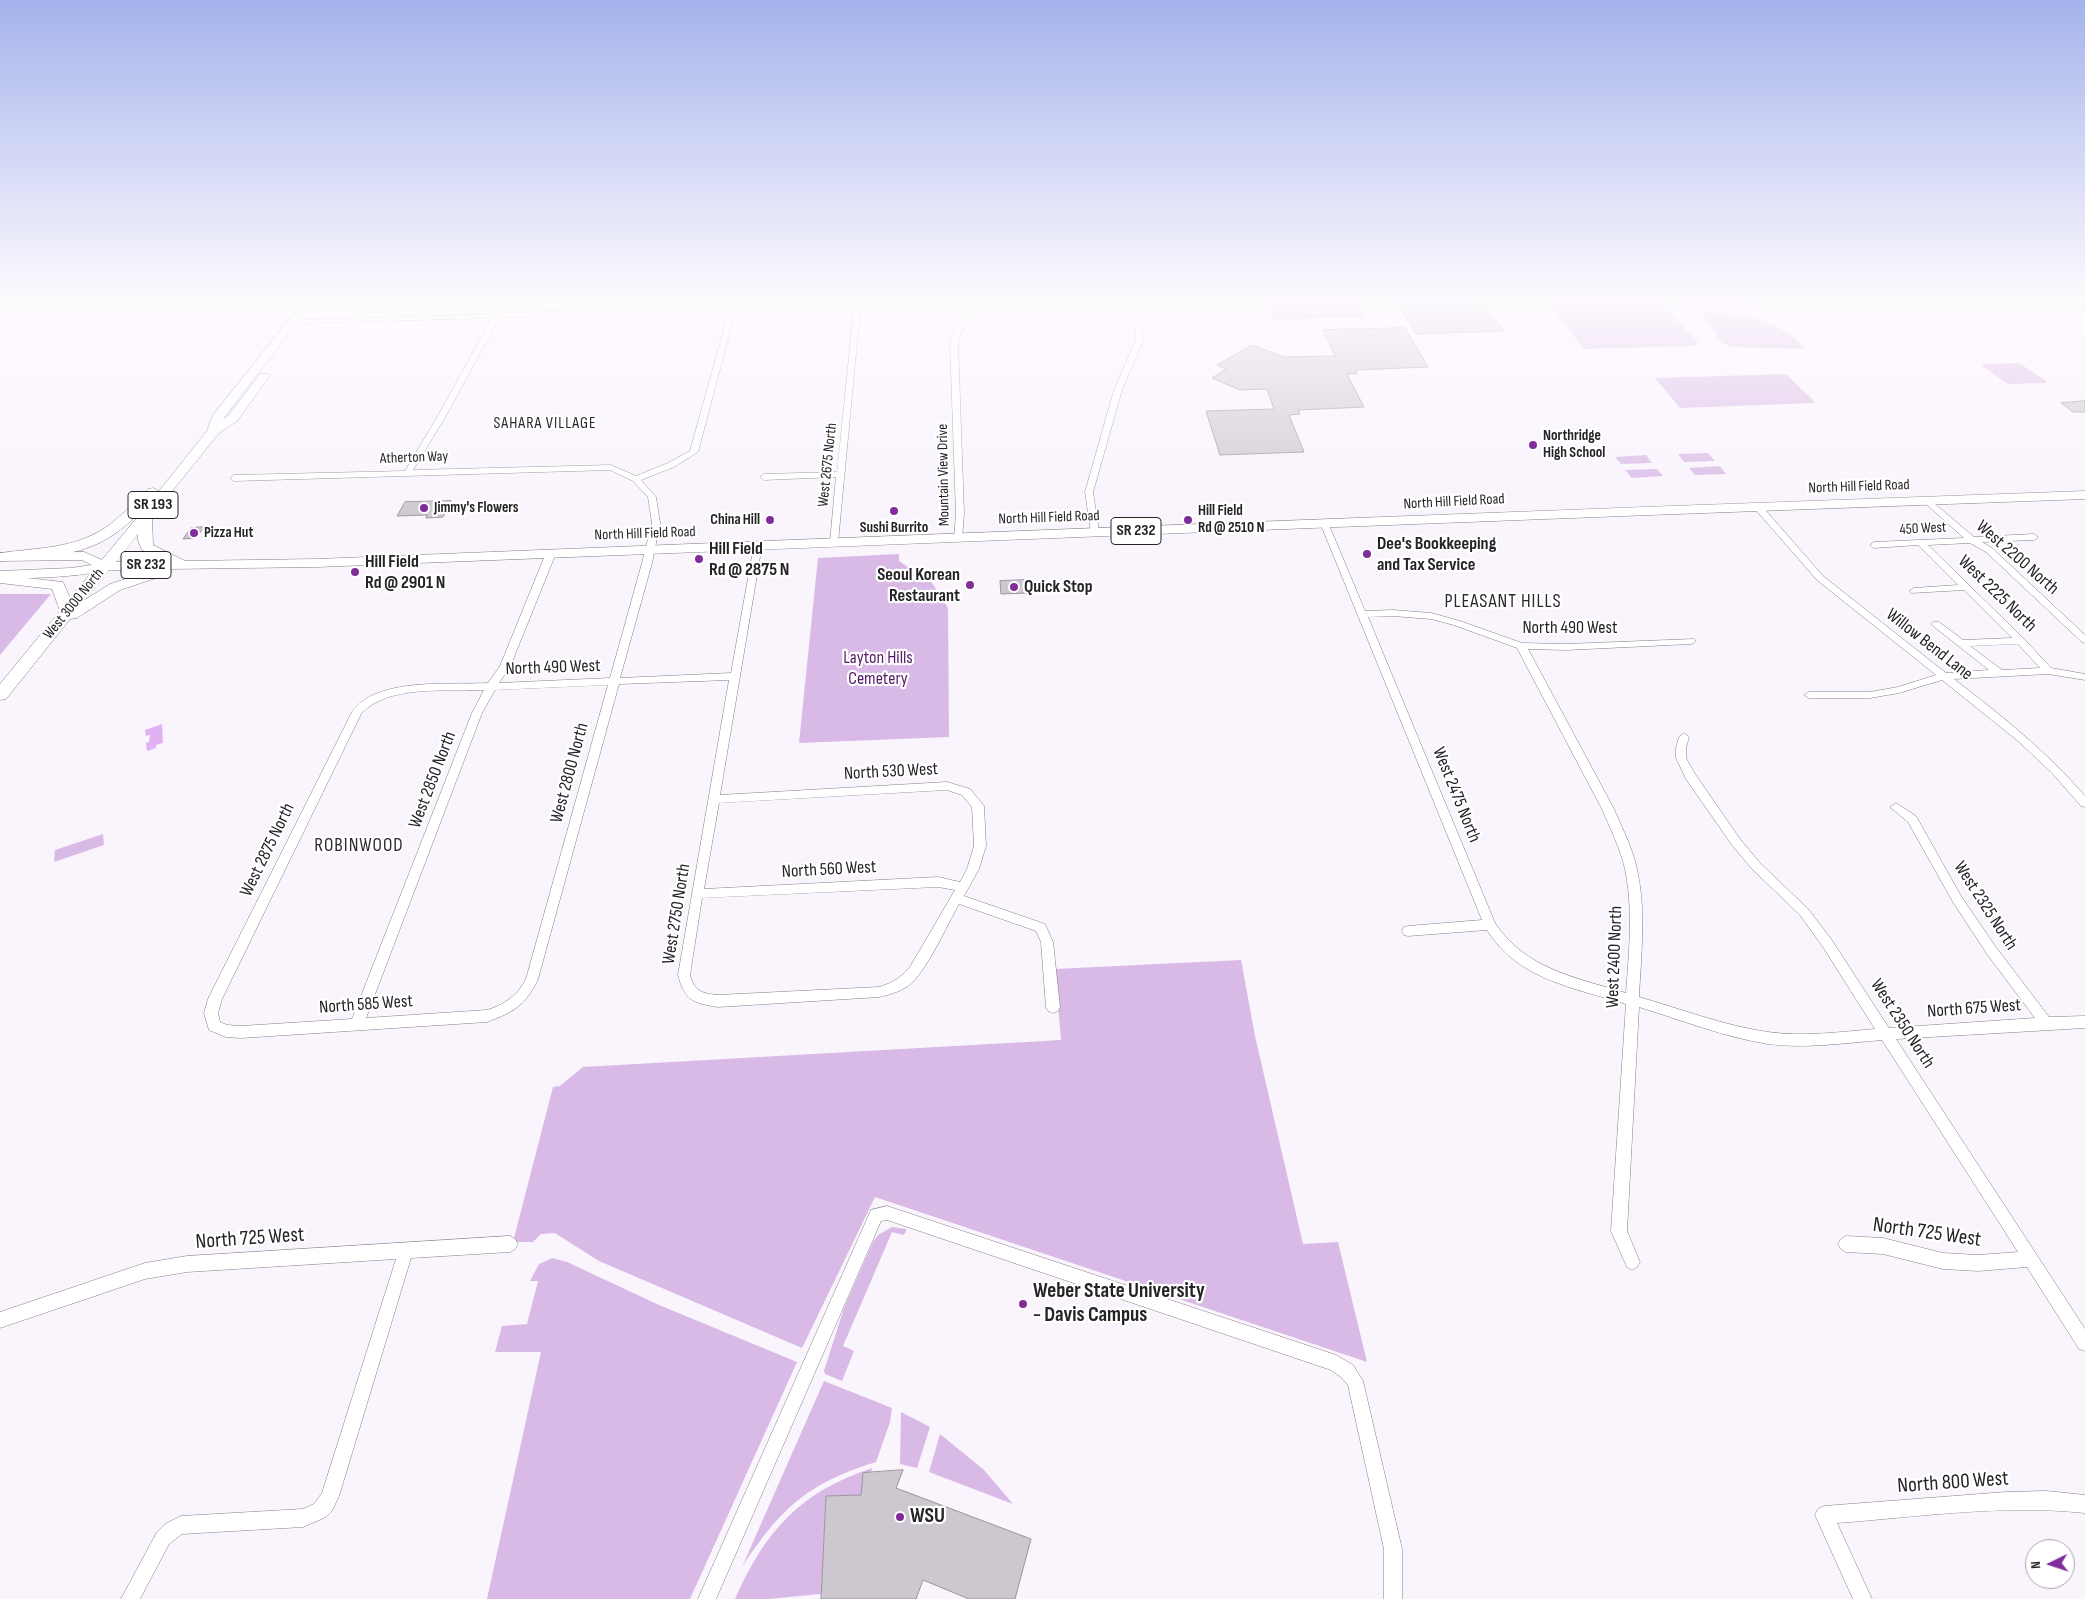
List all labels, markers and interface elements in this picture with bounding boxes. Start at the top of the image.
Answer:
district label: SAHARA VILLAGE [492,414,598,434]
street label: West 2675 North [815,422,841,508]
street label: Mountain View Drive [934,424,954,526]
place label: Northridge High School [1543,427,1605,462]
marker: Northridge High School [1527,439,1539,451]
street label: Atherton Way [380,448,448,468]
street label: North Hill Field Road [1808,476,1910,498]
street label: North Hill Field Road [1403,490,1505,514]
road number: SR 193 [128,492,178,518]
place label: Jimmy's Flowers [434,499,519,517]
marker: Jimmy's Flowers [418,502,430,514]
place label: Hill Field Rd @ 2510 N [1198,502,1264,537]
marker: Sushi Burrito [888,505,900,517]
street label: North Hill Field Road [998,507,1100,529]
place label: China Hill [710,511,760,529]
marker: China Hill [764,514,776,526]
marker: Hill Field Rd @ 2510 N [1182,514,1194,526]
street label: West 2200 North [1971,516,2063,600]
road number: SR 232 [1111,518,1161,544]
place label: Sushi Burrito [860,519,928,537]
street label: 450 West [1899,519,1947,539]
street label: North Hill Field Road [594,523,696,545]
place label: Pizza Hut [204,524,253,542]
marker: Pizza Hut [188,527,200,539]
place label: Dee's Bookkeeping and Tax Service [1377,533,1496,576]
place label: Hill Field Rd @ 2875 N [709,538,789,580]
marker: Dee's Bookkeeping and Tax Service [1361,548,1373,560]
place label: Hill Field Rd @ 2901 N [365,551,445,594]
street label: West 2225 North [1953,551,2041,637]
road number: SR 232 [121,552,171,578]
marker: Hill Field Rd @ 2875 N [693,553,705,565]
place label: Seoul Korean Restaurant [877,564,960,606]
street label: West 3000 North [40,565,108,643]
marker: Hill Field Rd @ 2901 N [349,566,361,578]
place label: Quick Stop [1024,576,1092,598]
marker: Seoul Korean Restaurant [964,579,976,591]
marker: Quick Stop [1008,581,1020,593]
district label: PLEASANT HILLS [1443,591,1563,613]
street label: Willow Bend Lane [1881,604,1977,686]
street label: North 490 West [1522,617,1618,639]
park label: Layton Hills Cemetery [843,647,913,690]
street label: North 490 West [505,656,601,680]
street label: West 2800 North [546,721,594,825]
street label: West 2850 North [405,728,461,832]
street label: West 2475 North [1427,744,1485,846]
street label: North 530 West [843,759,939,785]
street label: West 2875 North [236,800,300,900]
district label: ROBINWOOD [313,835,405,857]
street label: North 560 West [781,857,877,883]
street label: West 2325 North [1948,858,2022,954]
street label: West 2750 North [658,862,696,966]
street label: West 2400 North [1602,905,1628,1009]
street label: West 2350 North [1865,975,1939,1073]
street label: North 585 West [318,991,414,1019]
street label: North 675 West [1926,995,2022,1023]
street label: North 725 West [1871,1213,1983,1253]
street label: North 725 West [195,1223,305,1255]
place label: Weber State University - Davis Campus [1033,1279,1205,1329]
marker: Weber State University - Davis Campus [1017,1298,1029,1310]
street label: North 800 West [1897,1467,2009,1499]
place label: WSU [910,1504,945,1530]
marker: WSU [894,1511,906,1523]
north arrow [2025,1539,2075,1589]
text: N [2027,1561,2044,1569]

